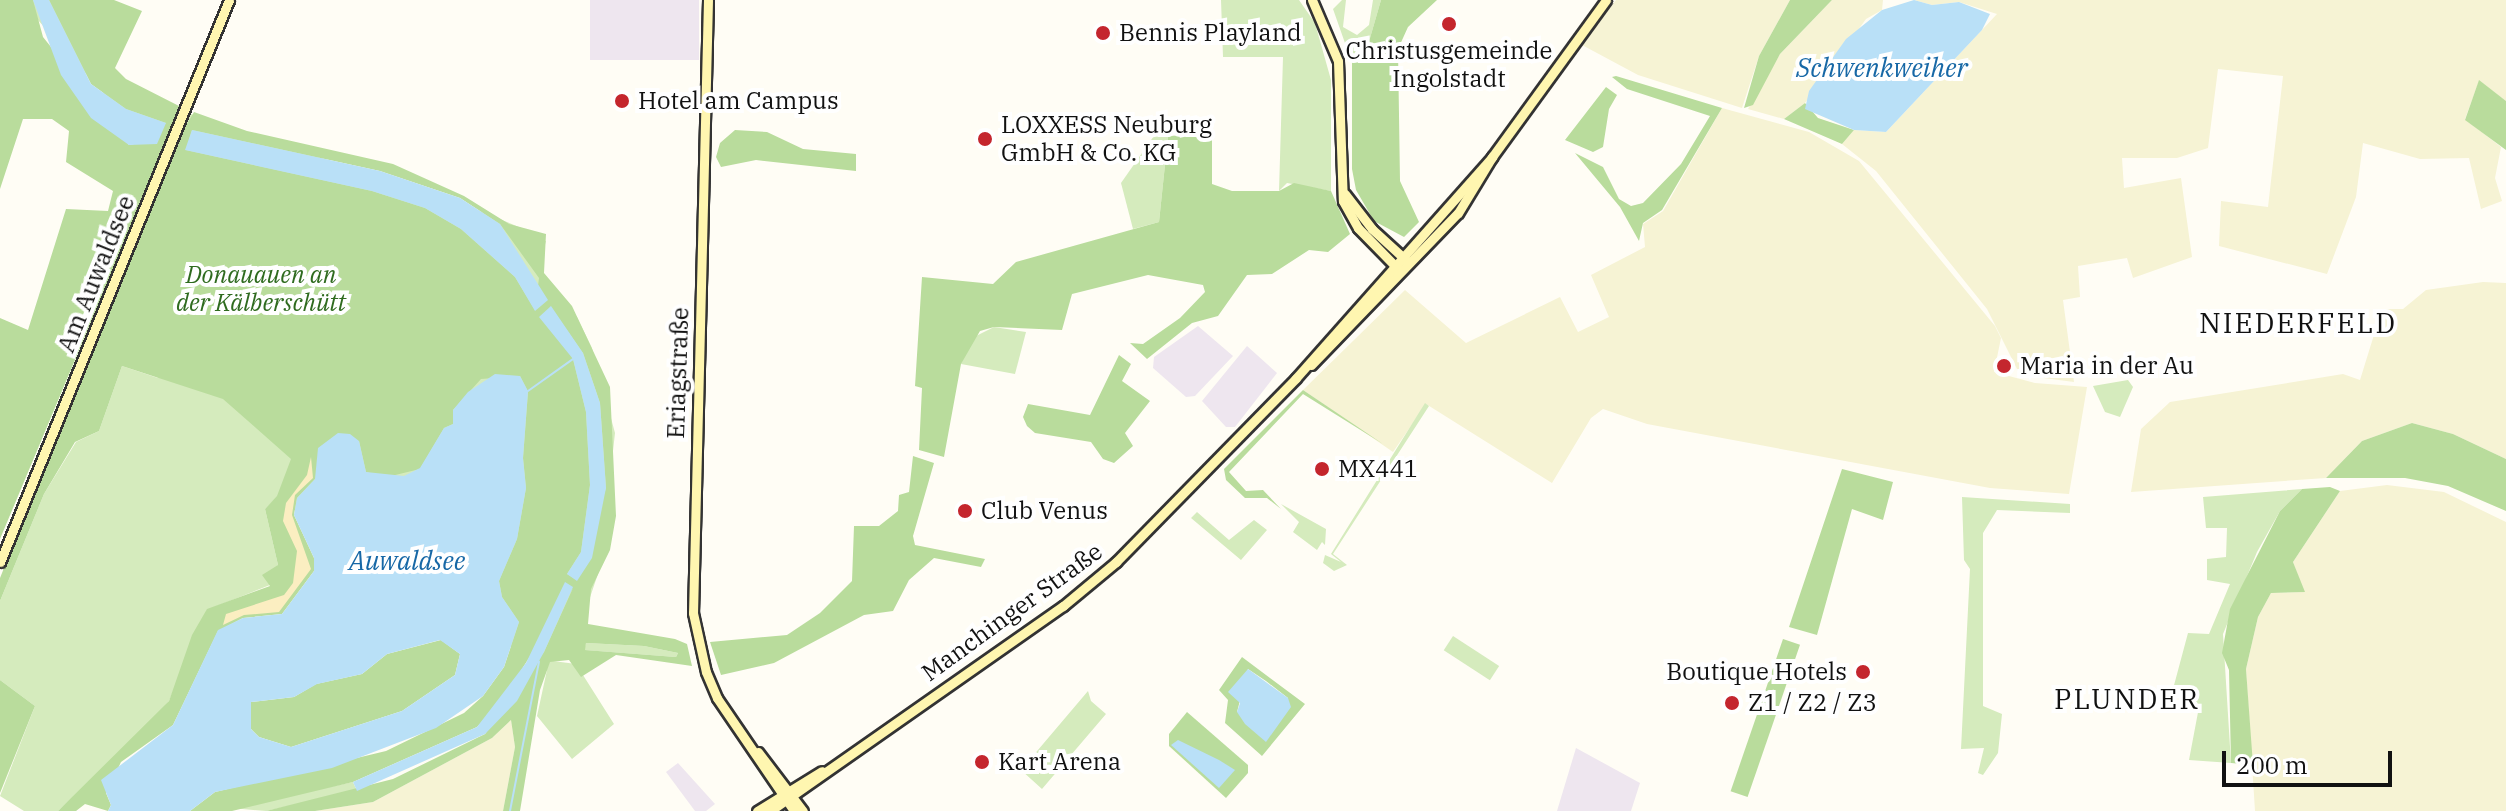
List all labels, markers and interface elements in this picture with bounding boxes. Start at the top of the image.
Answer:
marker: Christusgemeinde Ingolstadt [1440,15,1458,33]
place label: Bennis Playland [1119,19,1302,47]
marker: Bennis Playland [1094,24,1112,42]
place label: Christusgemeinde Ingolstadt [1346,37,1552,93]
water label: Schwenkweiher [1796,52,1968,84]
place label: Hotel am Campus [638,87,839,115]
marker: Hotel am Campus [613,92,631,110]
place label: LOXXESS Neuburg GmbH & Co. KG [1001,111,1212,167]
marker: LOXXESS Neuburg GmbH & Co. KG [976,130,994,148]
street label: Am Auwaldsee [51,191,141,357]
park label: Donauauen an der Kälberschütt [176,261,346,317]
district label: NIEDERFELD [2199,306,2397,340]
street label: Eriagstraße [661,307,695,439]
place label: Maria in der Au [2020,352,2194,380]
marker: Maria in der Au [1995,357,2013,375]
place label: MX441 [1338,455,1418,483]
marker: MX441 [1313,460,1331,478]
place label: Club Venus [981,497,1108,525]
marker: Club Venus [956,502,974,520]
street label: Manchinger Straße [916,537,1108,687]
water label: Auwaldsee [349,545,465,577]
place label: Boutique Hotels [1666,658,1847,686]
marker: Boutique Hotels [1854,663,1872,681]
district label: PLUNDER [2054,682,2200,716]
place label: Z1 / Z2 / Z3 [1748,689,1877,717]
marker: Z1 / Z2 / Z3 [1723,694,1741,712]
scale bar [2226,735,2396,785]
place label: Kart Arena [998,748,1121,776]
text: 200 m [2236,749,2308,781]
marker: Kart Arena [973,753,991,771]

